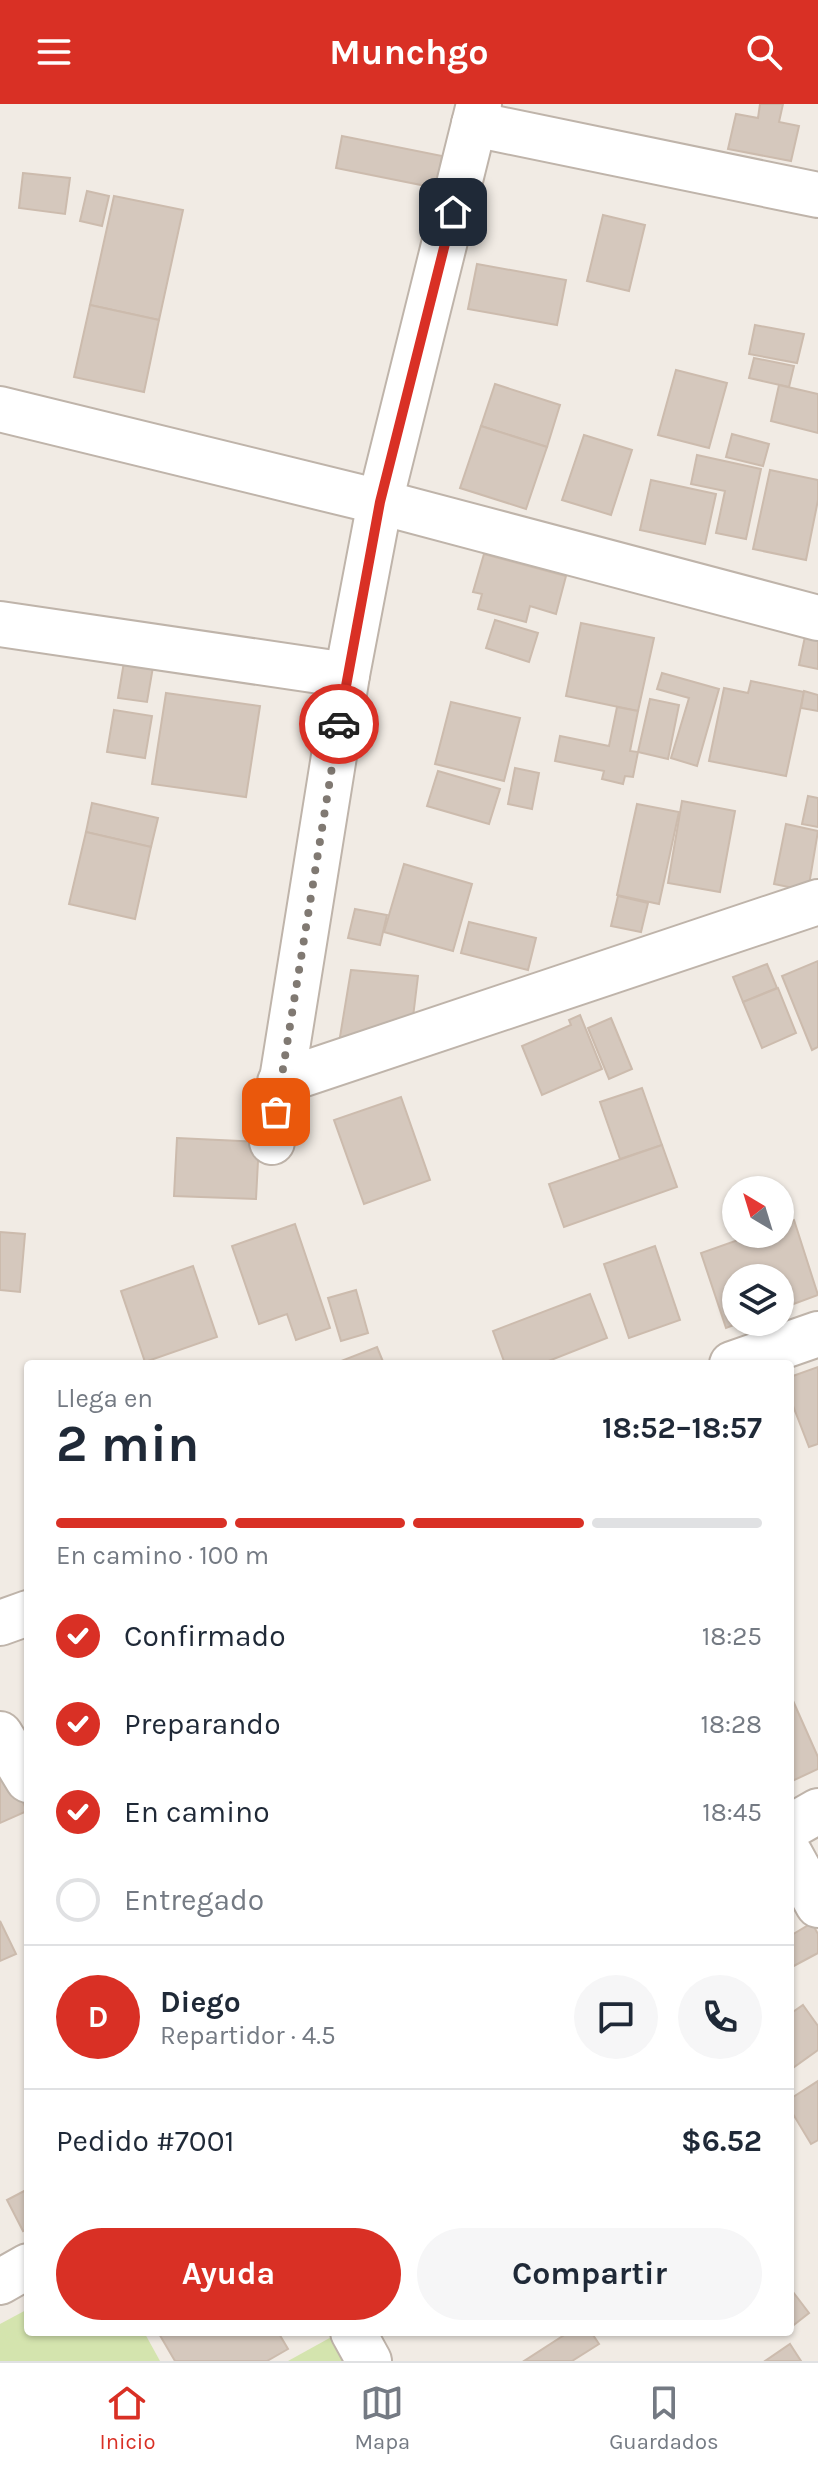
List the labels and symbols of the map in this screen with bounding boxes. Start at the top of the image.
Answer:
pin [419,178,487,246]
courier [299,684,379,764]
pin [242,1078,310,1146]
north arrow [722,1176,794,1248]

